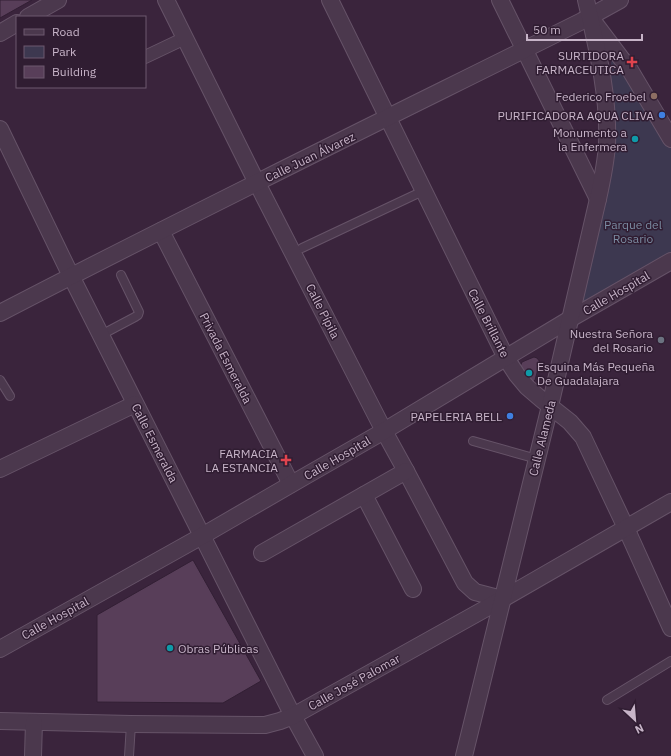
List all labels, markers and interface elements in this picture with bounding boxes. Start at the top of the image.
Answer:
legend [16,16,146,88]
scale bar [527,16,642,42]
text: 50 m [533,22,561,37]
text: Road [52,24,80,39]
text: Park [52,44,77,59]
place label: SURTIDORA FARMACEUTICA [536,48,624,77]
marker: SURTIDORA FARMACEUTICA [627,57,637,67]
text: Building [52,64,97,79]
place label: Federico Froebel [556,89,646,104]
marker: Federico Froebel [649,91,659,101]
place label: PURIFICADORA AQUA CLIVA [497,108,654,123]
marker: PURIFICADORA AQUA CLIVA [657,110,667,120]
place label: Monumento a la Enfermera [553,125,628,154]
street label: Calle Juan Álvarez [263,129,358,185]
marker: Monumento a la Enfermera [630,134,640,144]
park label: Parque del Rosario [604,217,662,246]
street label: Calle Hospital [580,268,652,318]
street label: Calle Pípila [303,281,343,342]
street label: Calle Brillante [465,286,513,360]
street label: Privada Esmeralda [197,310,256,407]
place label: Nuestra Señora del Rosario [570,326,654,355]
marker: Nuestra Señora del Rosario [656,335,666,345]
place label: Esquina Más Pequeña De Guadalajara [537,359,655,388]
marker: Esquina Más Pequeña De Guadalajara [524,368,534,378]
street label: Calle Alameda [525,398,559,477]
street label: Calle Esmeralda [129,401,182,486]
place label: PAPELERIA BELL [410,409,502,424]
marker: PAPELERIA BELL [505,411,515,421]
street label: Calle Hospital [301,433,373,483]
place label: FARMACIA LA ESTANCIA [205,446,278,475]
marker: FARMACIA LA ESTANCIA [281,455,291,465]
street label: Calle Hospital [19,593,91,643]
place label: Obras Públicas [178,641,259,656]
marker: Obras Públicas [165,643,175,653]
street label: Calle José Palomar [305,650,403,713]
north arrow [615,700,655,740]
text: N [633,721,646,737]

